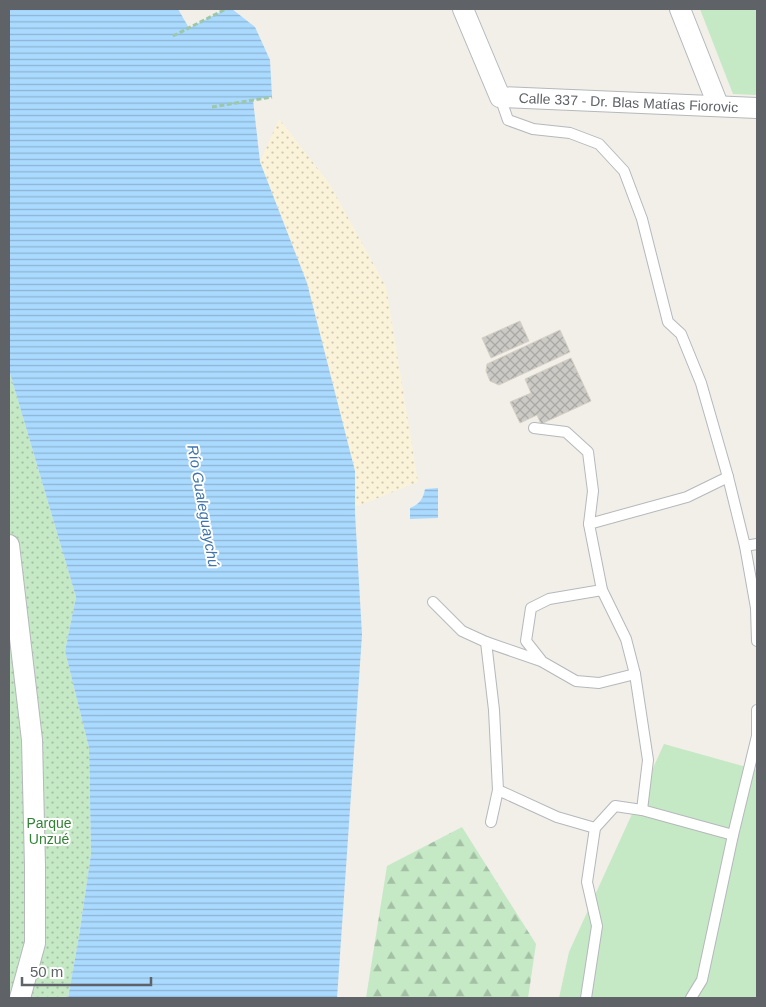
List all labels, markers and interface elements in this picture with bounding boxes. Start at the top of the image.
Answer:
street label: Calle 337 - Dr. Blas Matías Fiorovic [518,90,738,115]
water label: Río Gualeguaychú [184,443,223,569]
park label: Parque Unzué [26,815,72,847]
scale bar [22,954,151,986]
text: 50 m [30,963,63,980]

